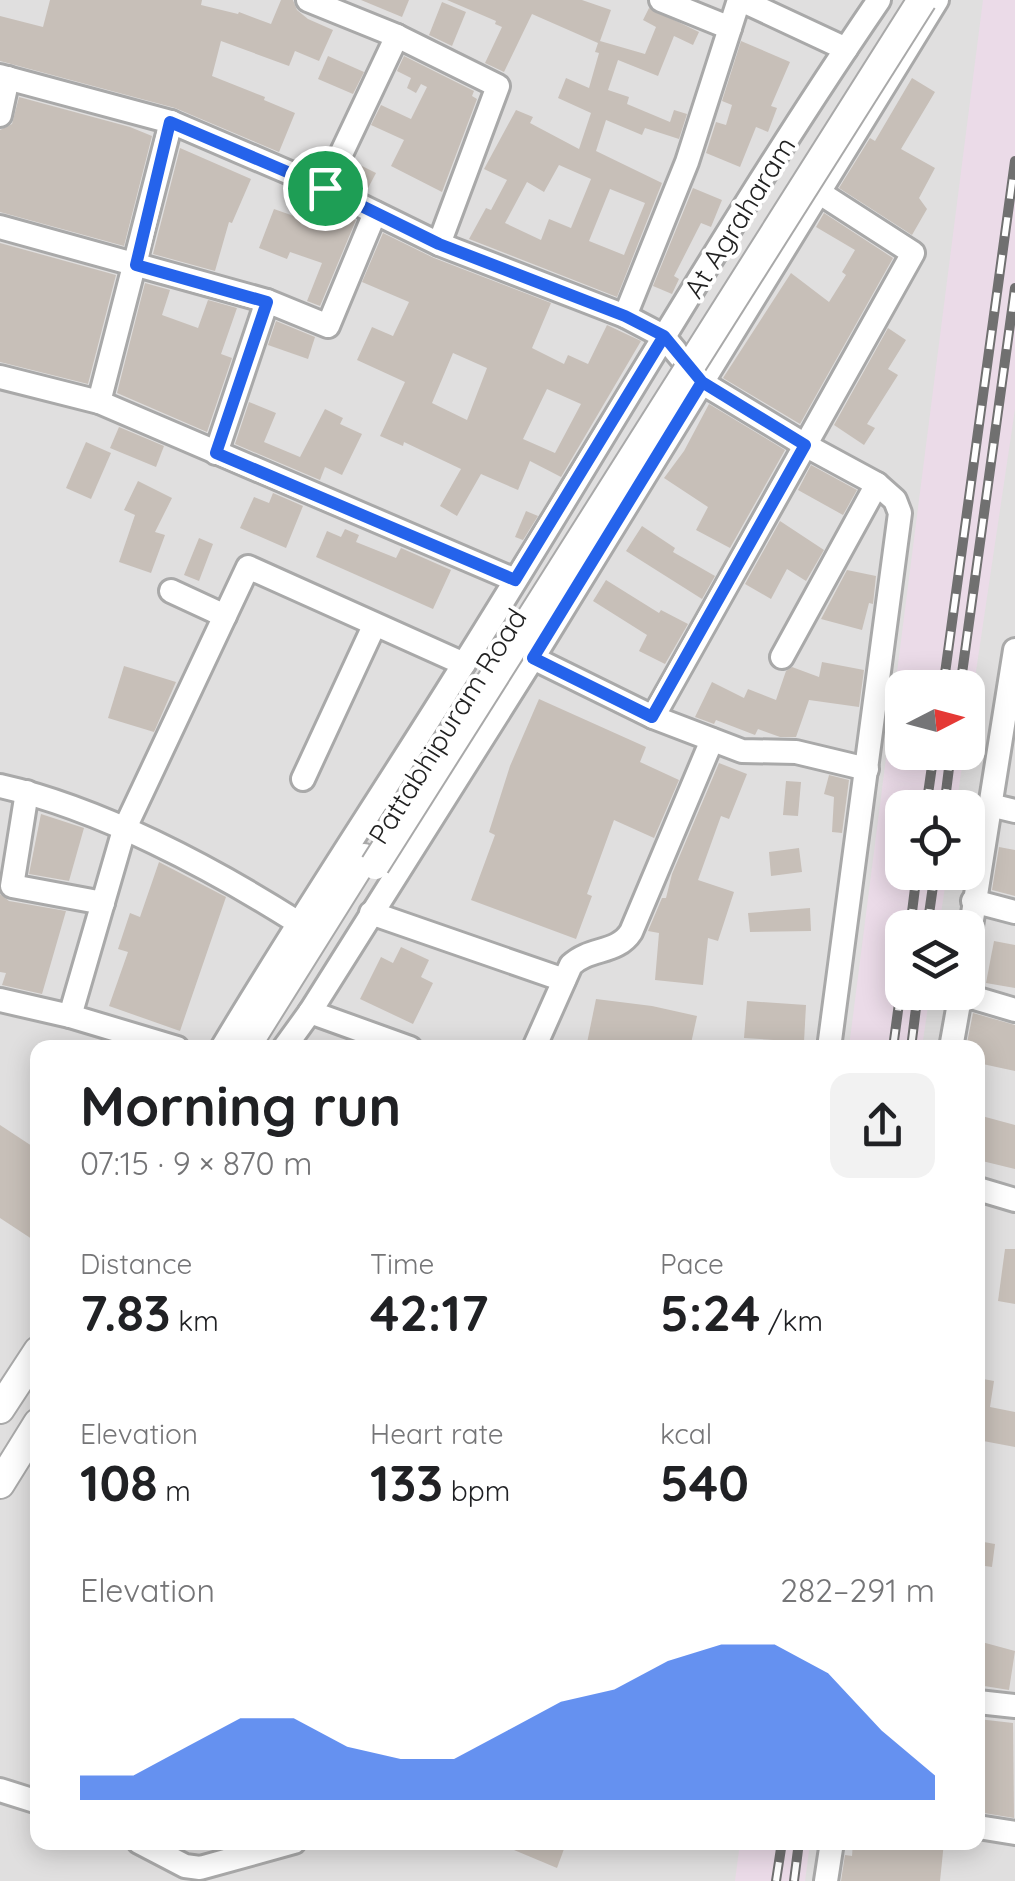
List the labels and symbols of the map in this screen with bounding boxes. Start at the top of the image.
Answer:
street label: At Agraharam [675,130,803,304]
pin [283,146,368,231]
street label: Pattabhipuram Road [360,602,534,850]
north arrow [885,670,985,770]

